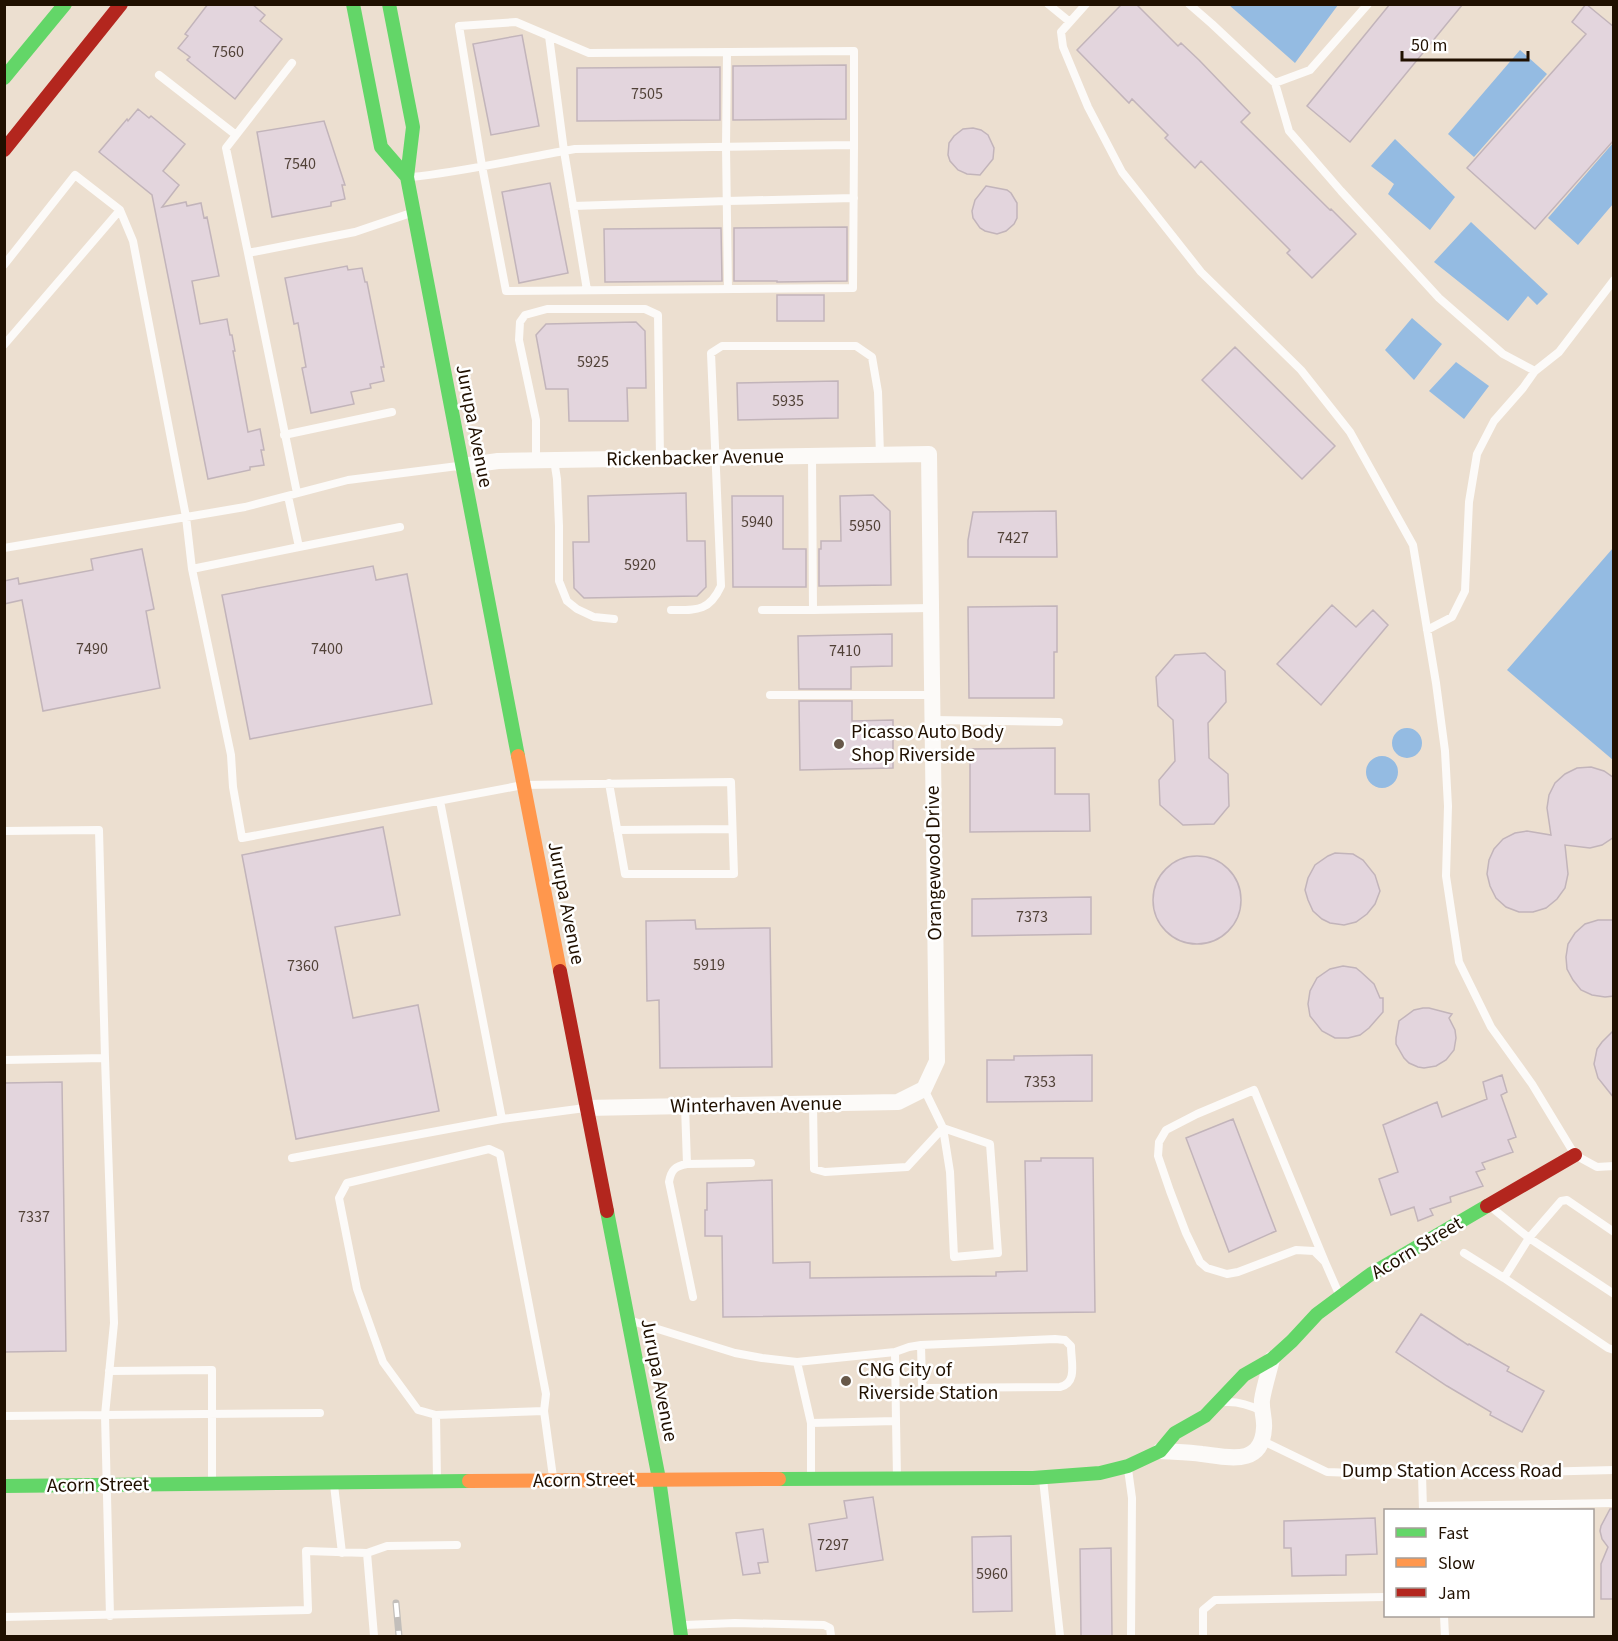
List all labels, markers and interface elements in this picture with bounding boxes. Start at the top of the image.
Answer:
scale bar [1402,24,1528,62]
text: 50 m [1411,33,1447,58]
house number: 7560 [212,41,244,63]
house number: 7505 [631,83,663,105]
house number: 7540 [284,153,316,175]
house number: 5925 [577,351,609,373]
street label: Jurupa Avenue [448,362,500,490]
house number: 5935 [772,390,804,412]
street label: Rickenbacker Avenue [606,442,784,474]
house number: 5940 [741,511,773,533]
house number: 5950 [849,515,881,537]
house number: 7427 [997,527,1029,549]
house number: 5920 [624,554,656,576]
house number: 7490 [76,638,108,660]
house number: 7400 [311,638,343,660]
house number: 7410 [829,640,861,662]
place label: Picasso Auto Body Shop Riverside [851,718,1004,769]
marker: Picasso Auto Body Shop Riverside [832,737,846,751]
street label: Orangewood Drive [919,785,949,941]
street label: Jurupa Avenue [540,839,592,967]
house number: 7373 [1016,906,1048,928]
house number: 5919 [693,954,725,976]
house number: 7360 [287,955,319,977]
house number: 7353 [1024,1071,1056,1093]
street label: Winterhaven Avenue [670,1090,842,1120]
house number: 7337 [18,1206,50,1228]
street label: Acorn Street [1366,1210,1468,1286]
street label: Jurupa Avenue [633,1316,685,1444]
place label: CNG City of Riverside Station [858,1356,998,1407]
marker: CNG City of Riverside Station [839,1374,853,1388]
street label: Dump Station Access Road [1342,1457,1562,1485]
street label: Acorn Street [533,1465,636,1495]
street label: Acorn Street [47,1470,150,1500]
legend [1384,1509,1594,1617]
text: Fast [1438,1521,1469,1546]
house number: 7297 [817,1534,849,1556]
text: Slow [1438,1551,1475,1576]
house number: 5960 [976,1563,1008,1585]
text: Jam [1438,1581,1471,1606]

